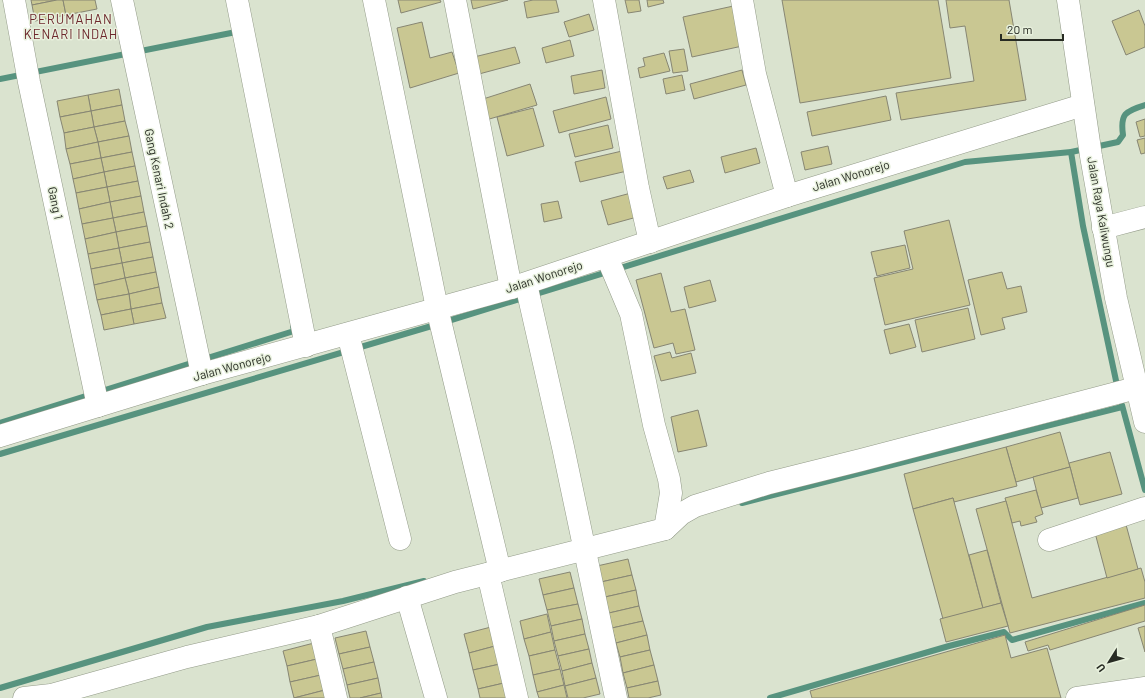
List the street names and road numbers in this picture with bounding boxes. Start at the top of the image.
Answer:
street label: Gang Kenari Indah 2 [143,127,177,230]
street label: Jalan Raya Kaliwungu [1085,156,1119,268]
street label: Jalan Wonorejo [810,157,891,193]
street label: Gang 1 [46,185,66,220]
street label: Jalan Wonorejo [503,257,584,295]
street label: Jalan Wonorejo [191,349,272,383]

